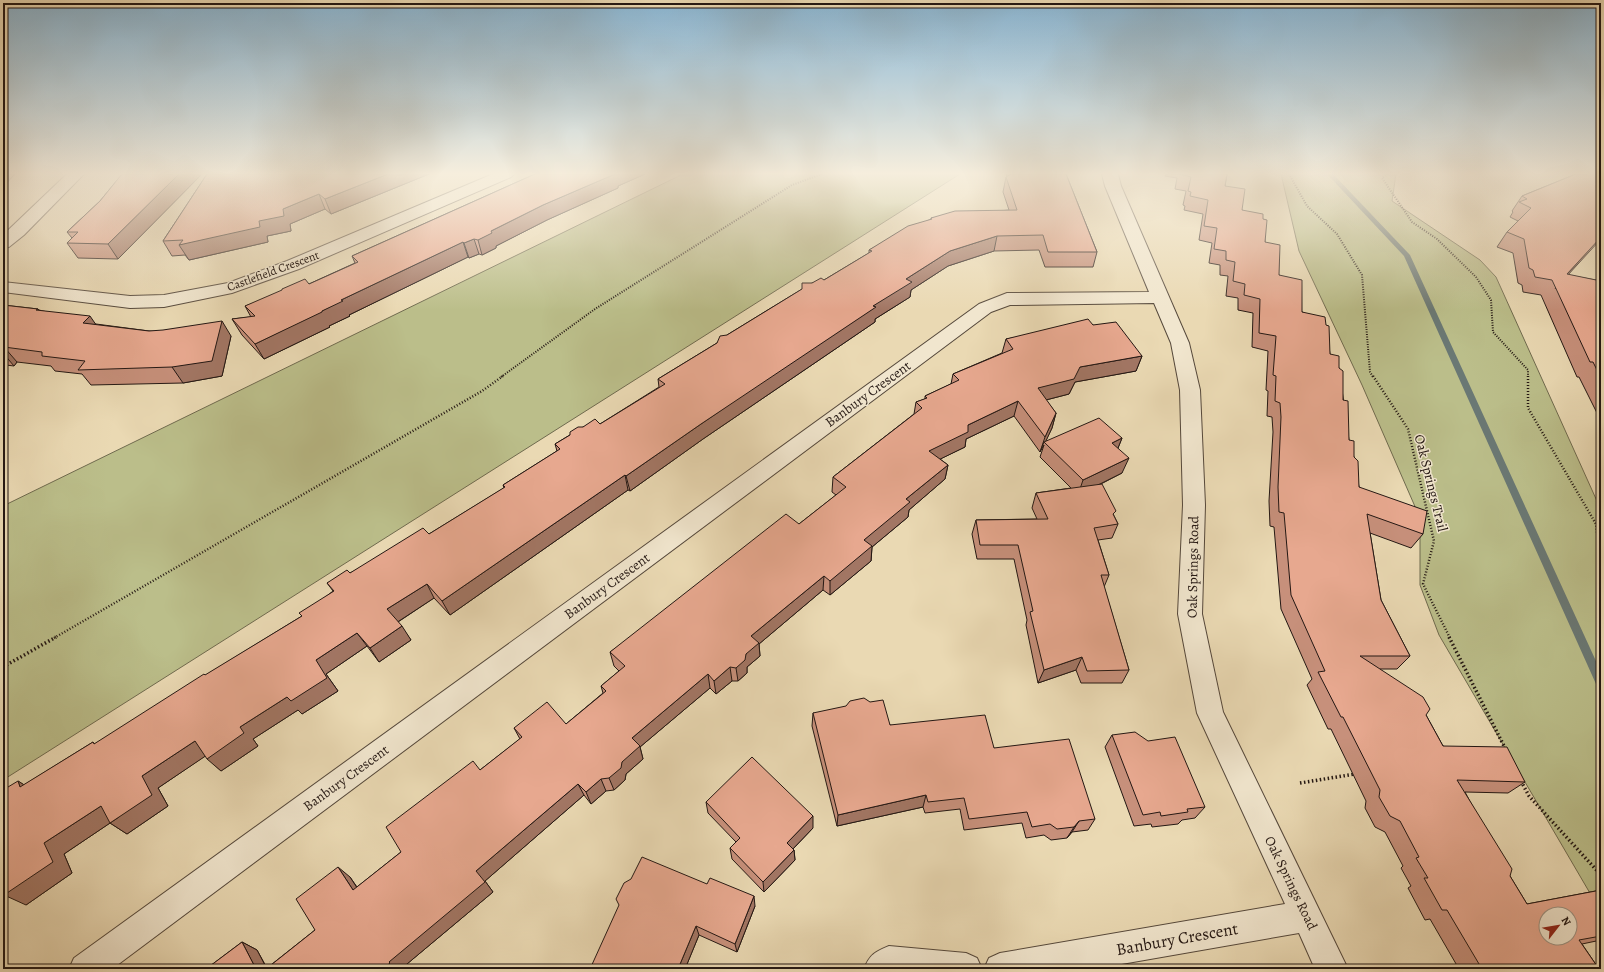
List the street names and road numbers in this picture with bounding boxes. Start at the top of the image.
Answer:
street label: Castlefield Crescent [225,247,321,295]
street label: Banbury Crescent [821,356,915,432]
street label: Oak Springs Trail [1410,432,1452,534]
street label: Oak Springs Road [1183,515,1203,618]
street label: Banbury Crescent [560,548,654,624]
street label: Banbury Crescent [299,740,393,816]
street label: Oak Springs Road [1260,833,1322,934]
street label: Banbury Crescent [1114,917,1240,961]

